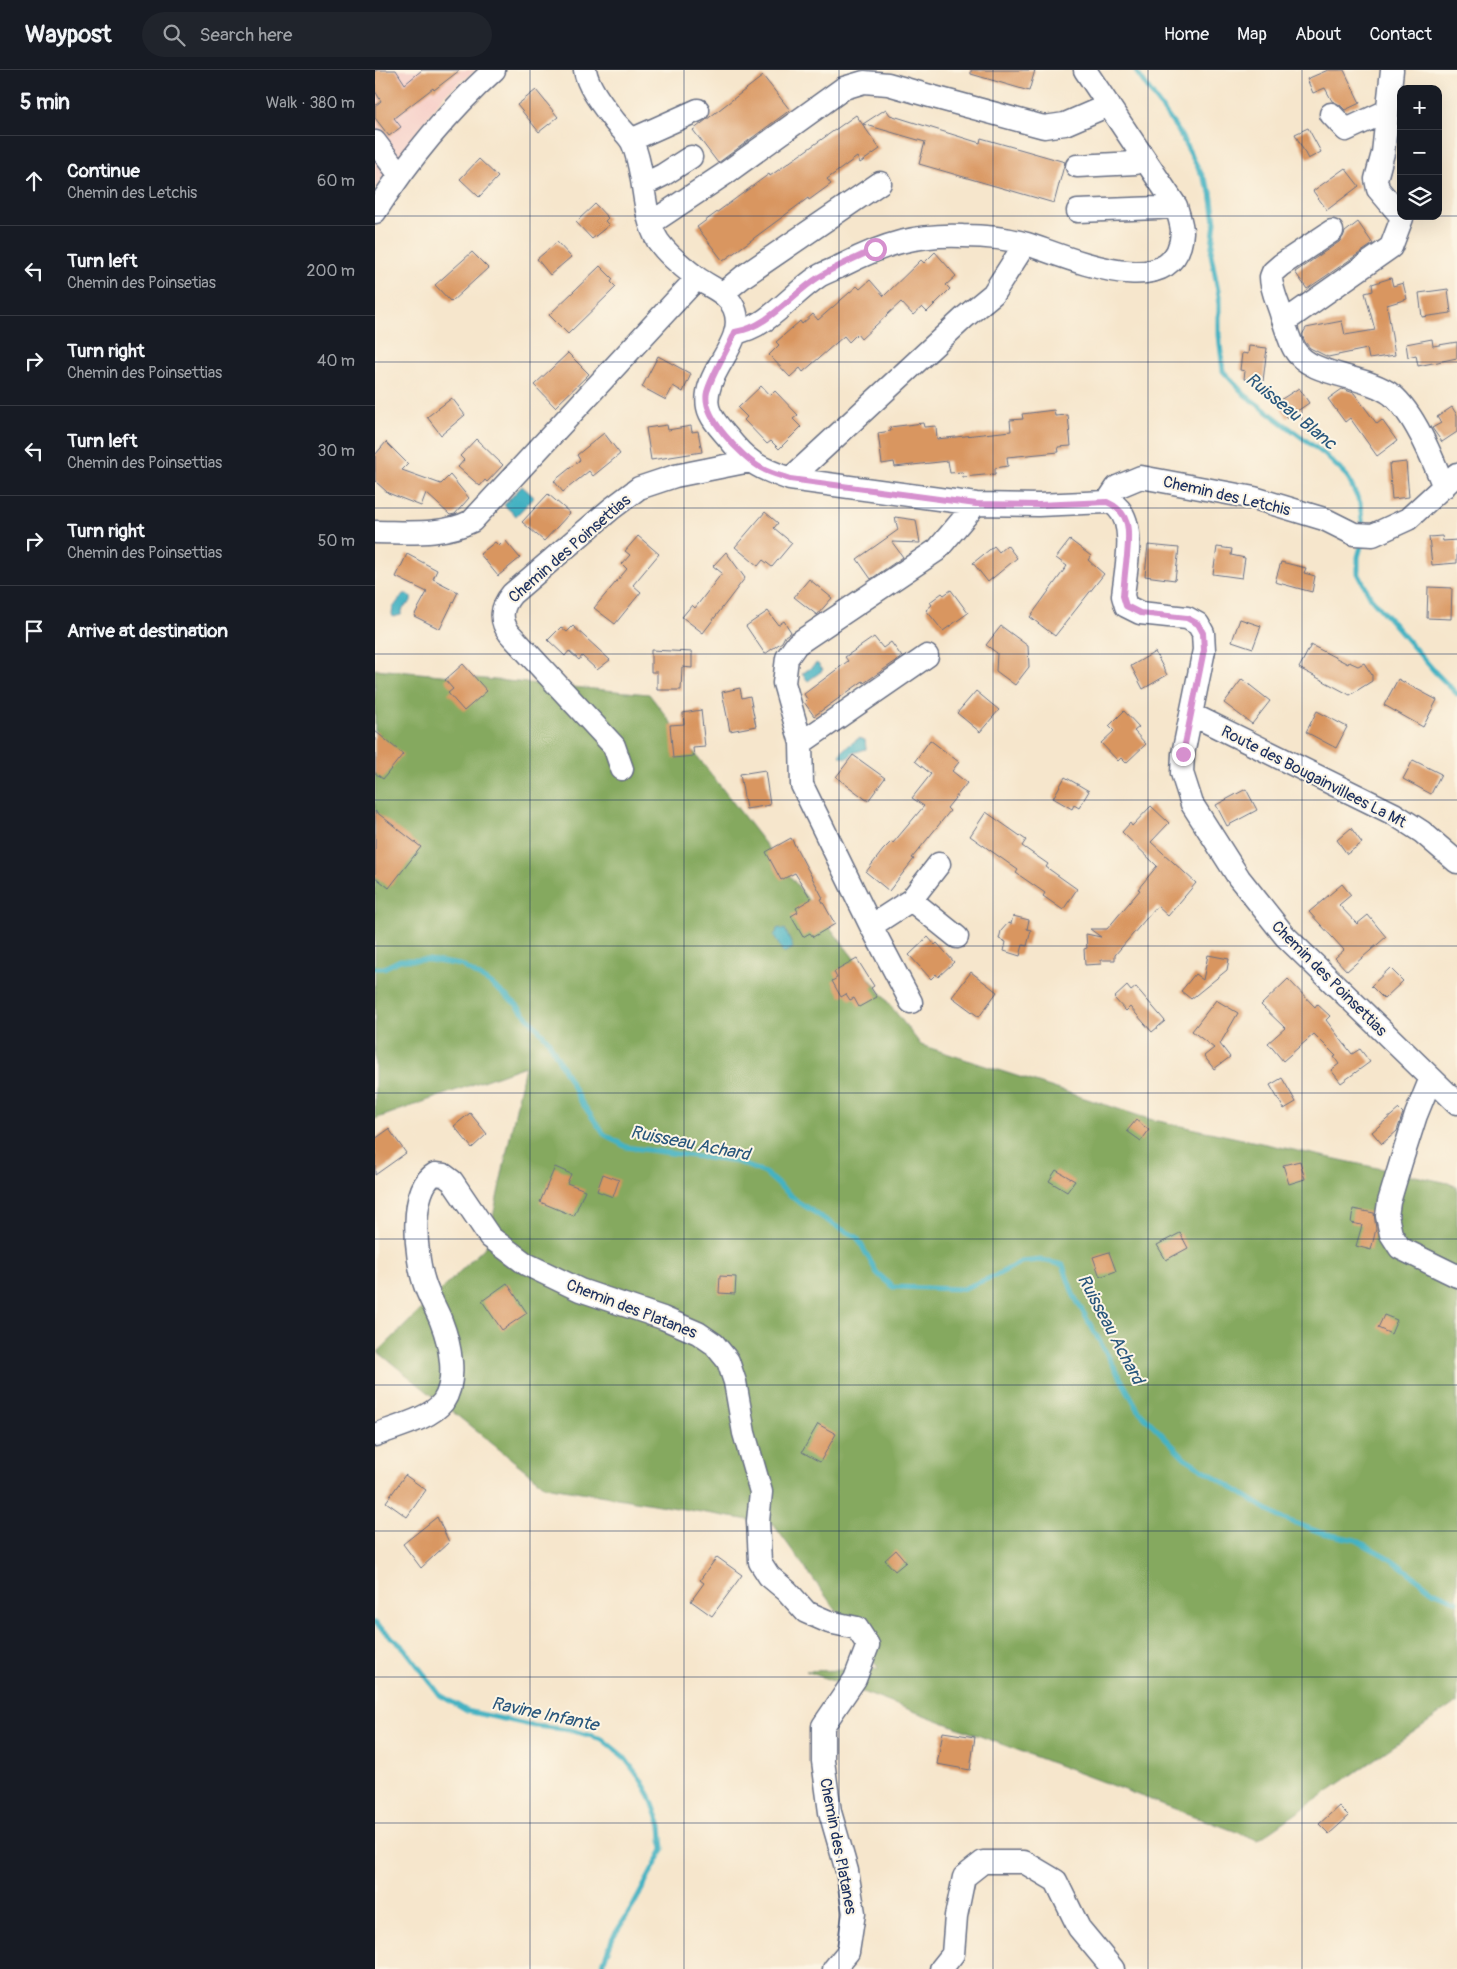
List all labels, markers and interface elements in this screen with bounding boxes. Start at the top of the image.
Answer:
search box [142,12,492,57]
text: Waypost [25,20,112,49]
icon: search [160,21,188,49]
text: Search here [200,23,292,47]
text: Home [1164,23,1209,46]
text: Map [1237,23,1267,46]
text: About [1295,23,1341,46]
text: Contact [1369,23,1432,46]
map controls [1397,85,1442,220]
button: + [1397,85,1442,130]
text: 5 min [20,89,70,116]
text: Walk · 380 m [266,93,355,113]
button: − [1397,130,1442,175]
text: Continue [67,159,140,183]
icon: ahead [20,167,48,195]
text: 60 m [317,171,355,191]
button: layers [1397,175,1442,220]
text: Chemin des Letchis [67,183,197,203]
route start [864,238,887,261]
text: Turn left [67,249,137,273]
icon: left [20,257,48,285]
text: 200 m [307,261,355,281]
text: Chemin des Poinsetias [67,273,216,293]
text: Turn right [67,339,145,363]
icon: right [20,347,48,375]
text: 40 m [317,351,355,371]
text: Chemin des Poinsettias [67,363,222,383]
water label: Ruisseau Blanc [1241,368,1341,456]
text: Turn left [67,429,137,453]
icon: left [20,437,48,465]
text: 30 m [317,441,355,461]
text: Chemin des Poinsettias [67,453,222,473]
street label: Chemin des Letchis [1161,472,1292,520]
street label: Chemin des Poinsettias [505,490,635,607]
text: Turn right [67,519,145,543]
icon: right [20,527,48,555]
text: 50 m [318,531,355,551]
text: Chemin des Poinsettias [67,543,222,563]
icon: arrive [20,617,48,645]
text: Arrive at destination [67,619,228,643]
street label: Route des Bougainvillees La Mt [1218,721,1410,833]
route end [1172,743,1195,766]
street label: Chemin des Poinsettias [1267,917,1391,1041]
water label: Ruisseau Achard [628,1121,754,1167]
water label: Ruisseau Achard [1072,1270,1150,1390]
street label: Chemin des Platanes [564,1275,700,1343]
water label: Ravine Infante [489,1692,603,1737]
street label: Chemin des Platanes [815,1776,861,1916]

